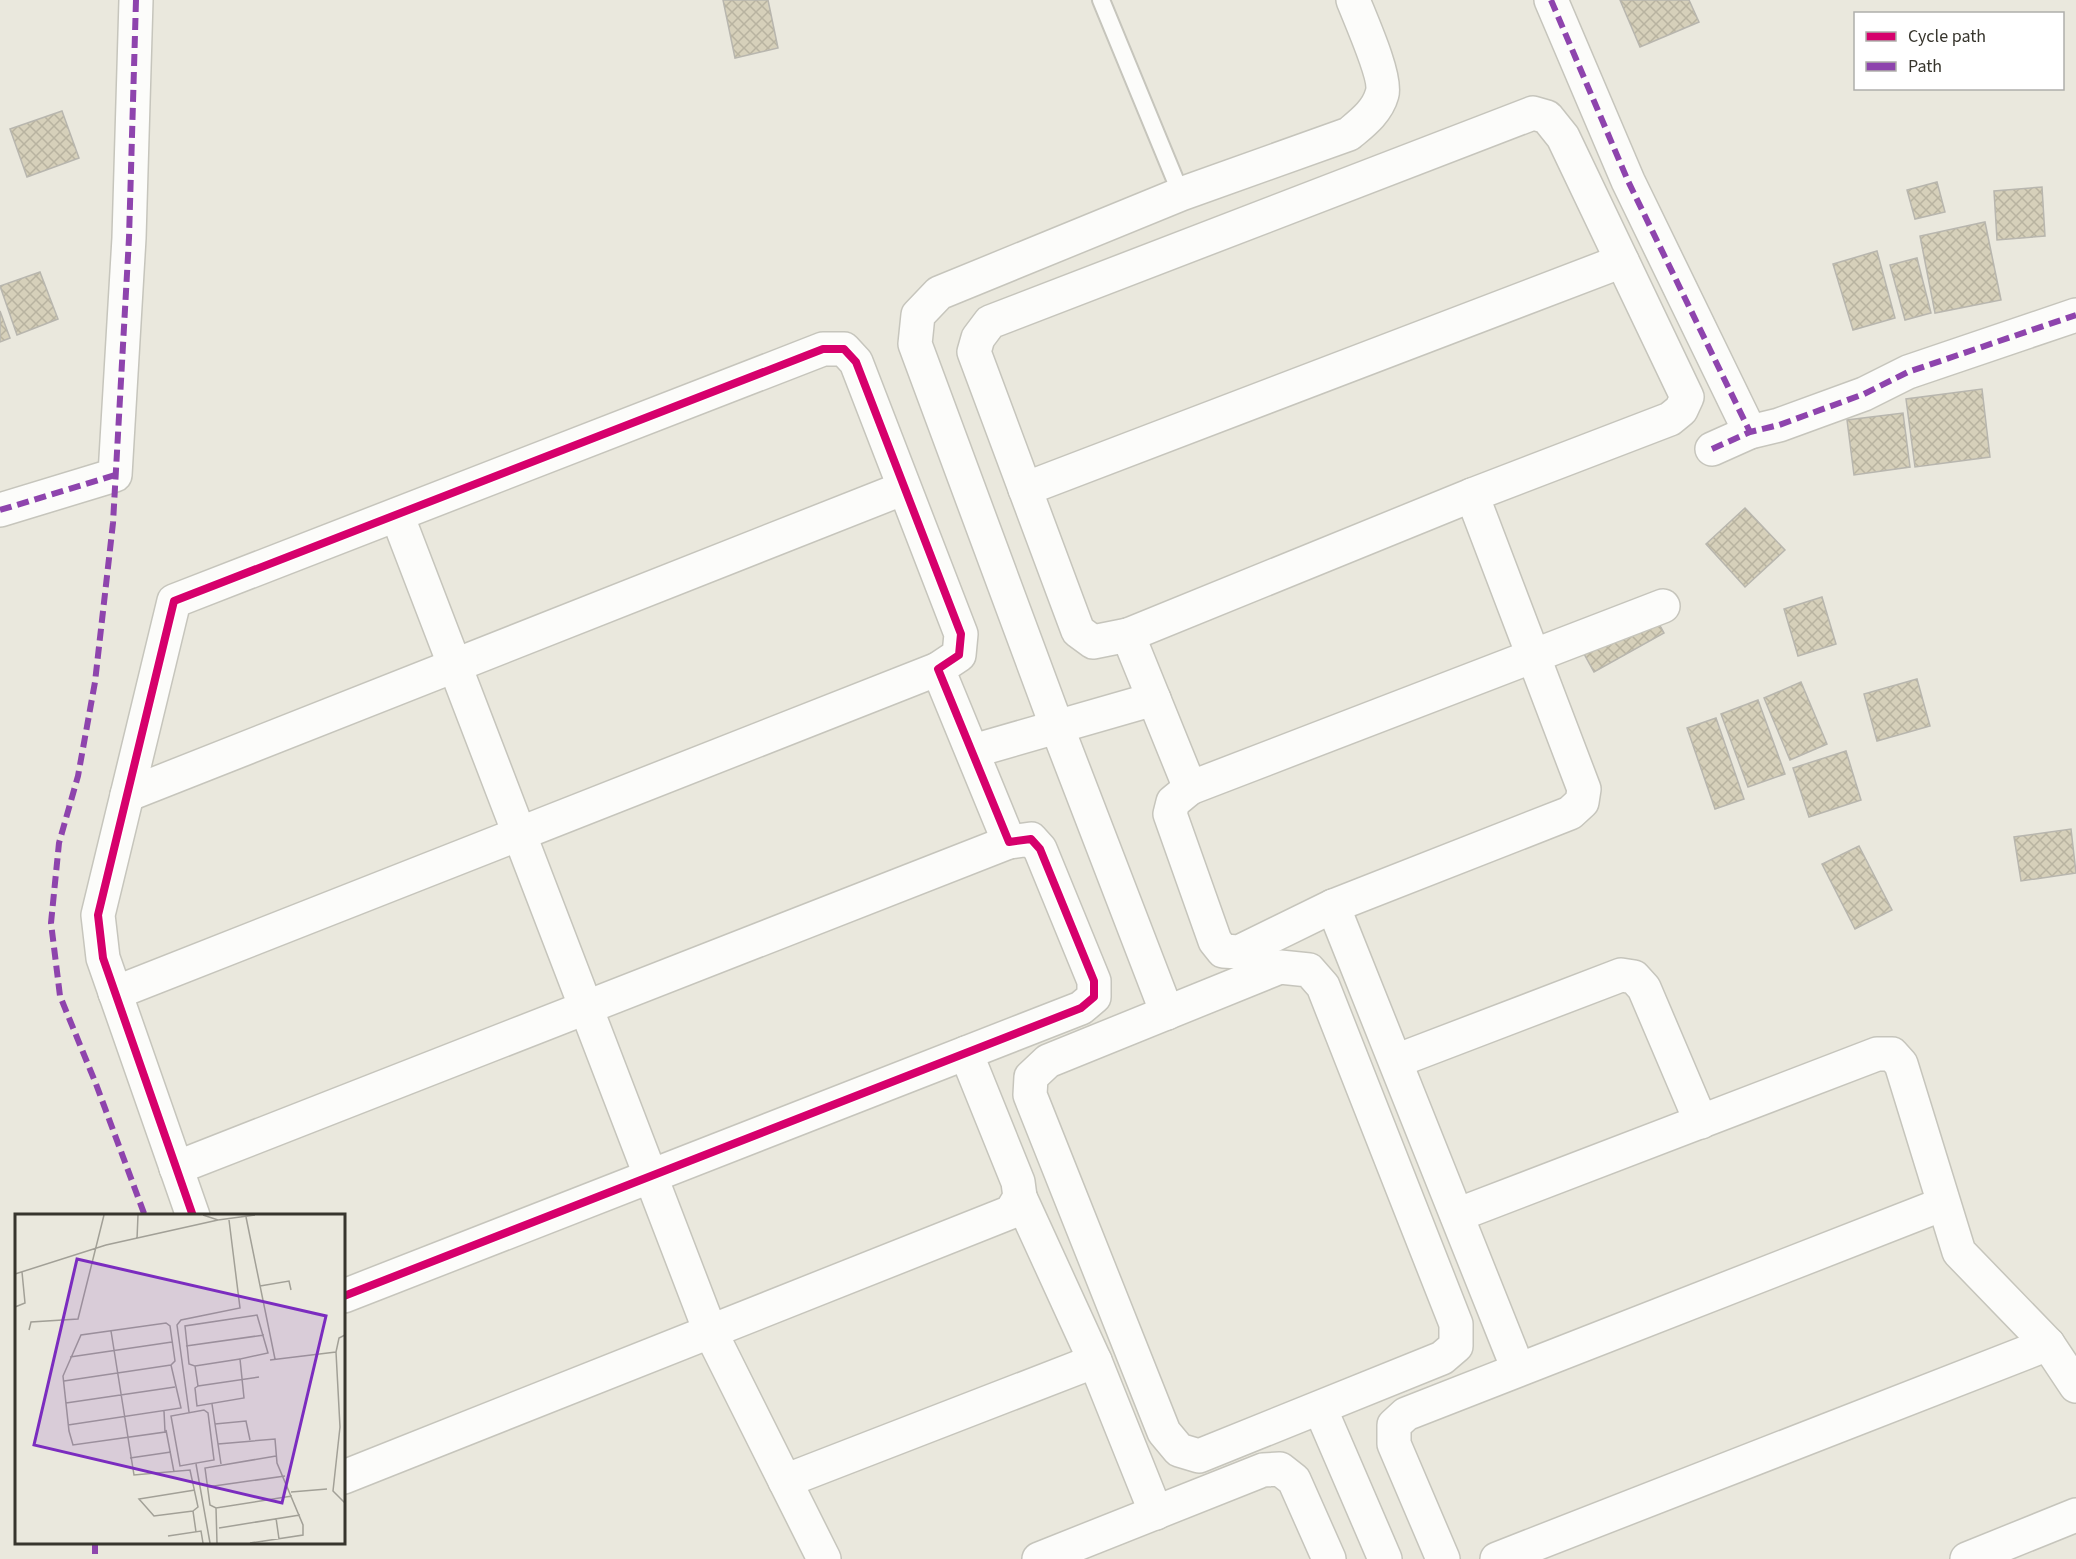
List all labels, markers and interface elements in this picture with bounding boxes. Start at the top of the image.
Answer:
legend [1854,12,2064,90]
text: Cycle path [1908,24,1986,49]
text: Path [1908,54,1942,79]
inset map [15,1214,345,1544]

